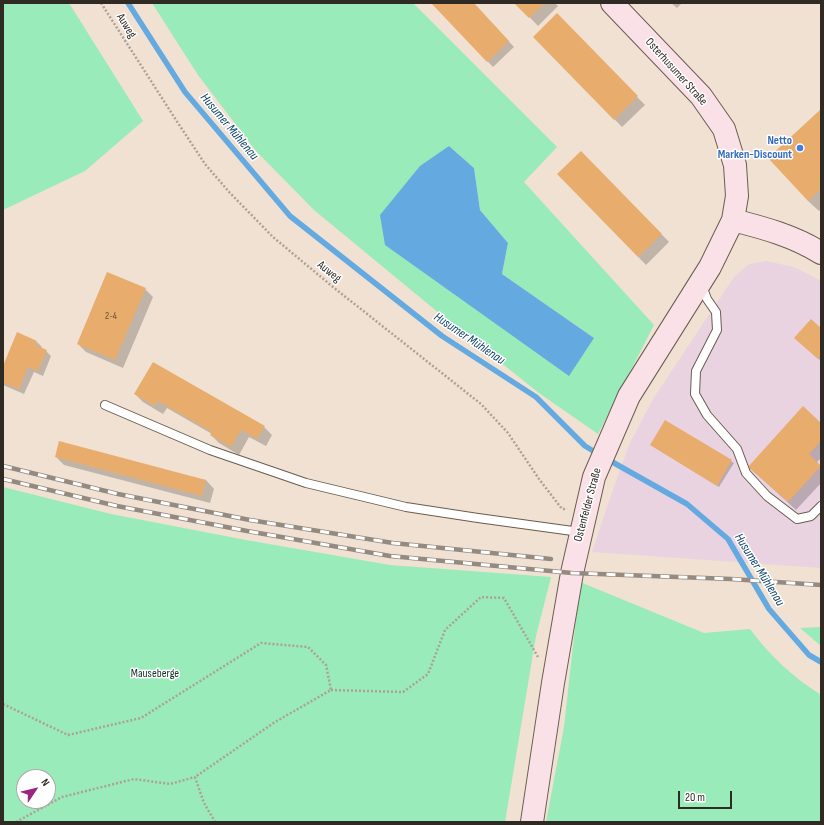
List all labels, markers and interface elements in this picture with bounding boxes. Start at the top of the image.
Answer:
street label: Auweg [113,11,139,41]
street label: Osterhusumer Straße [642,35,710,109]
water label: Husumer Mühlenau [197,90,261,164]
place label: Netto Marken-Discount [718,134,792,162]
marker: Netto Marken-Discount [795,143,805,153]
street label: Auweg [314,258,344,286]
water label: Husumer Mühlenau [430,309,508,369]
house number: 2-4 [105,310,117,322]
street label: Ostenfelder Straße [571,467,605,543]
water label: Husumer Mühlenau [731,531,787,609]
park label: Mauseberge [131,667,179,681]
north arrow [16,769,56,809]
text: N [38,776,52,789]
scale bar [680,783,734,809]
text: 20 m [685,790,705,805]

